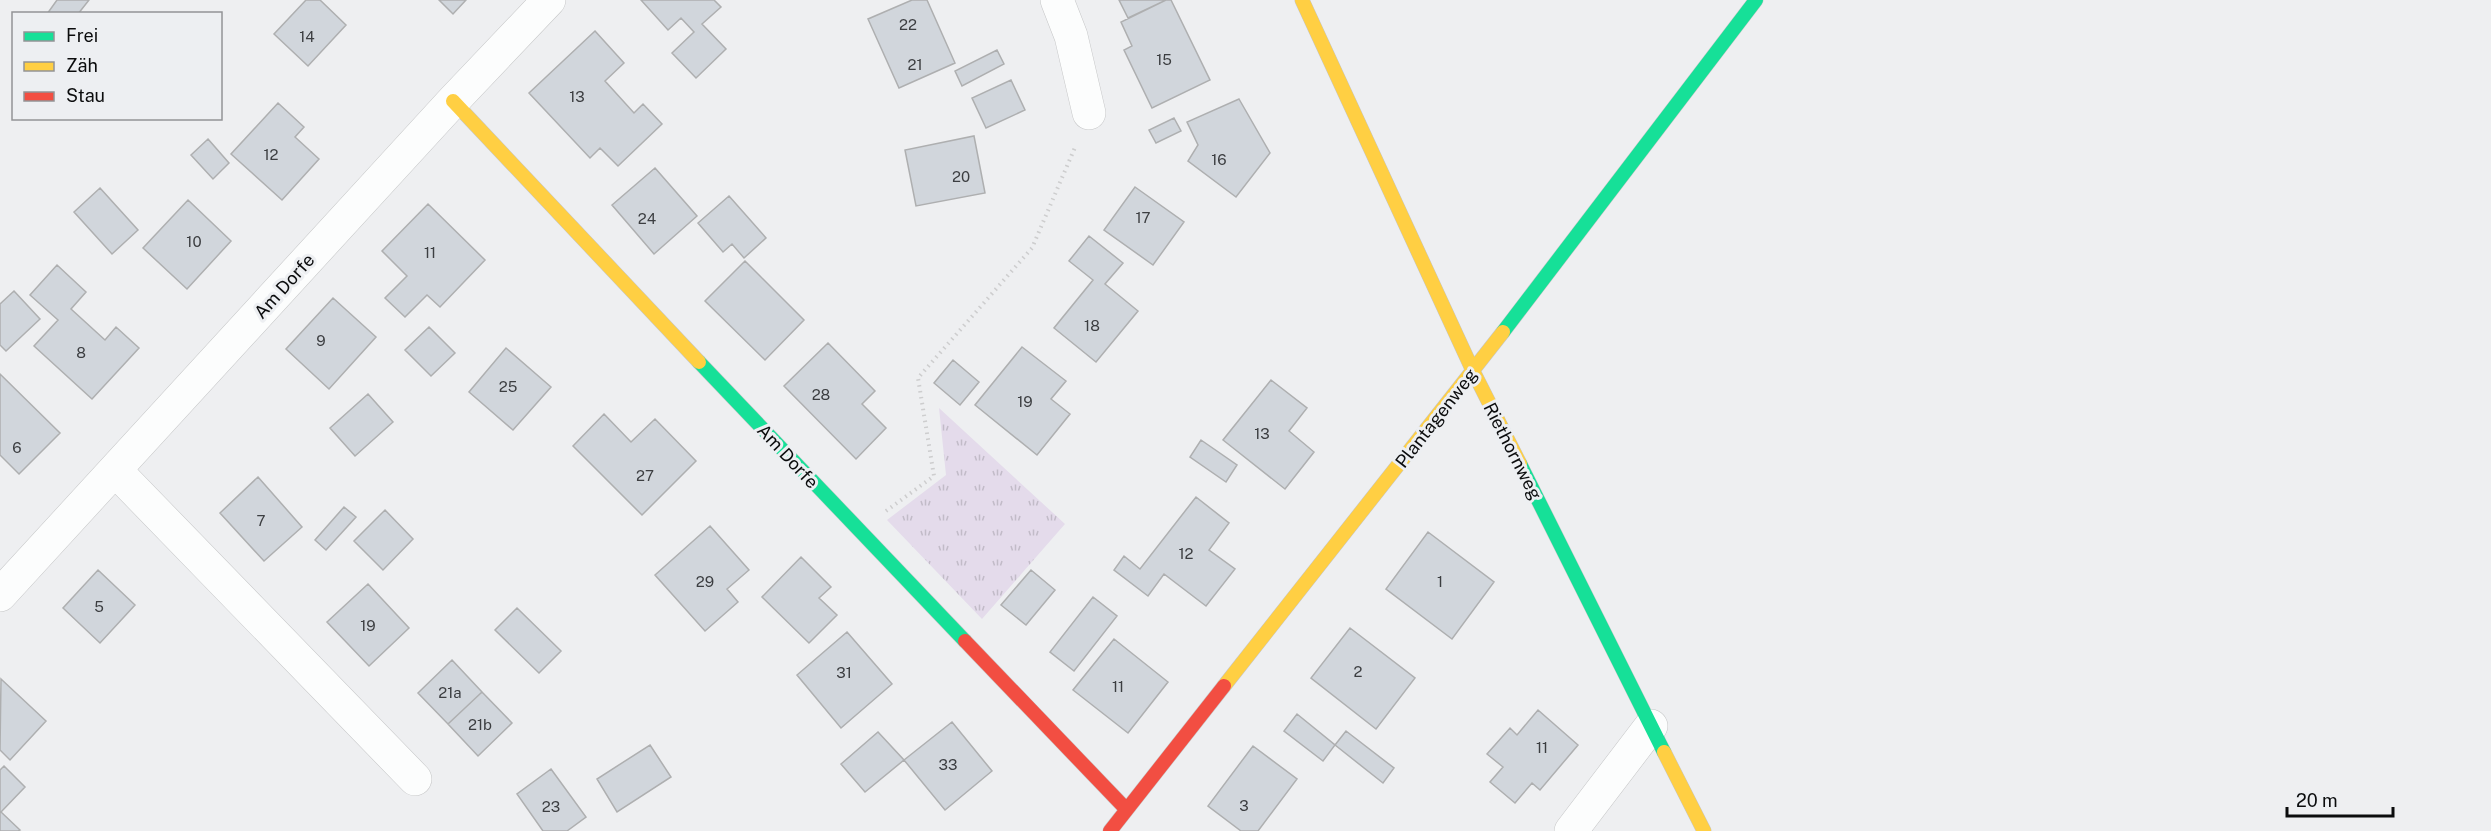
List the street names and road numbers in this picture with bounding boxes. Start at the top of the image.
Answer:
street label: Am Dorfe [249,249,319,323]
street label: Plantagenweg [1391,364,1481,472]
street label: Riethornweg [1480,399,1546,503]
street label: Am Dorfe [753,420,823,492]

